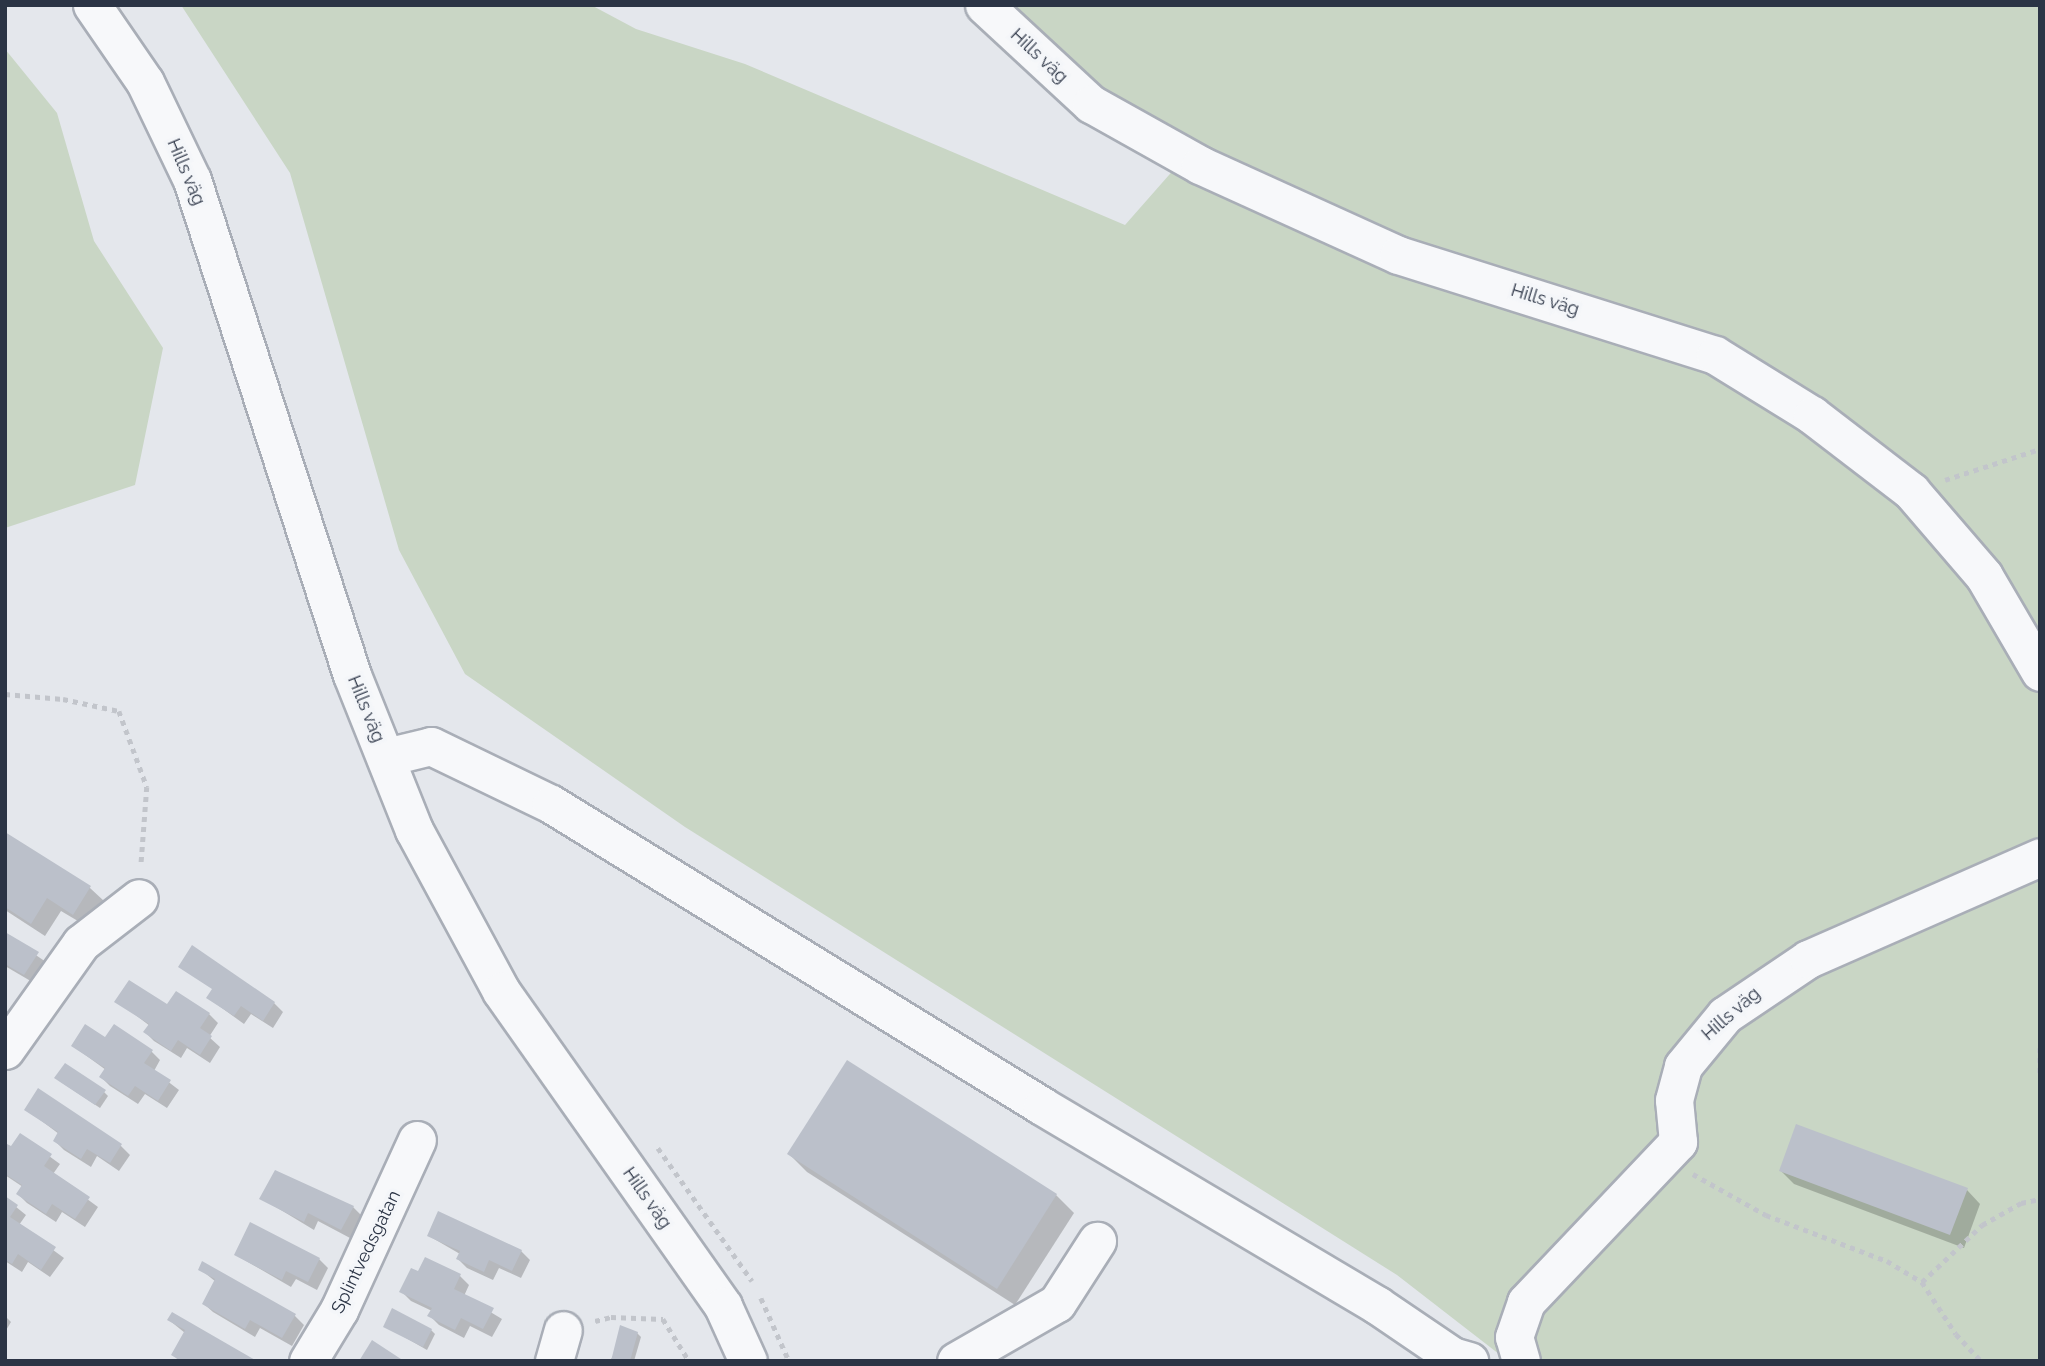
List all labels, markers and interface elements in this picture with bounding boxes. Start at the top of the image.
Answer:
street label: Hills väg [1006,24,1072,88]
street label: Hills väg [162,135,210,209]
street label: Hills väg [1508,279,1582,321]
street label: Hills väg [343,672,389,746]
street label: Hills väg [1697,983,1765,1045]
street label: Hills väg [618,1163,676,1233]
street label: Splintvedsgatan [327,1187,405,1317]

